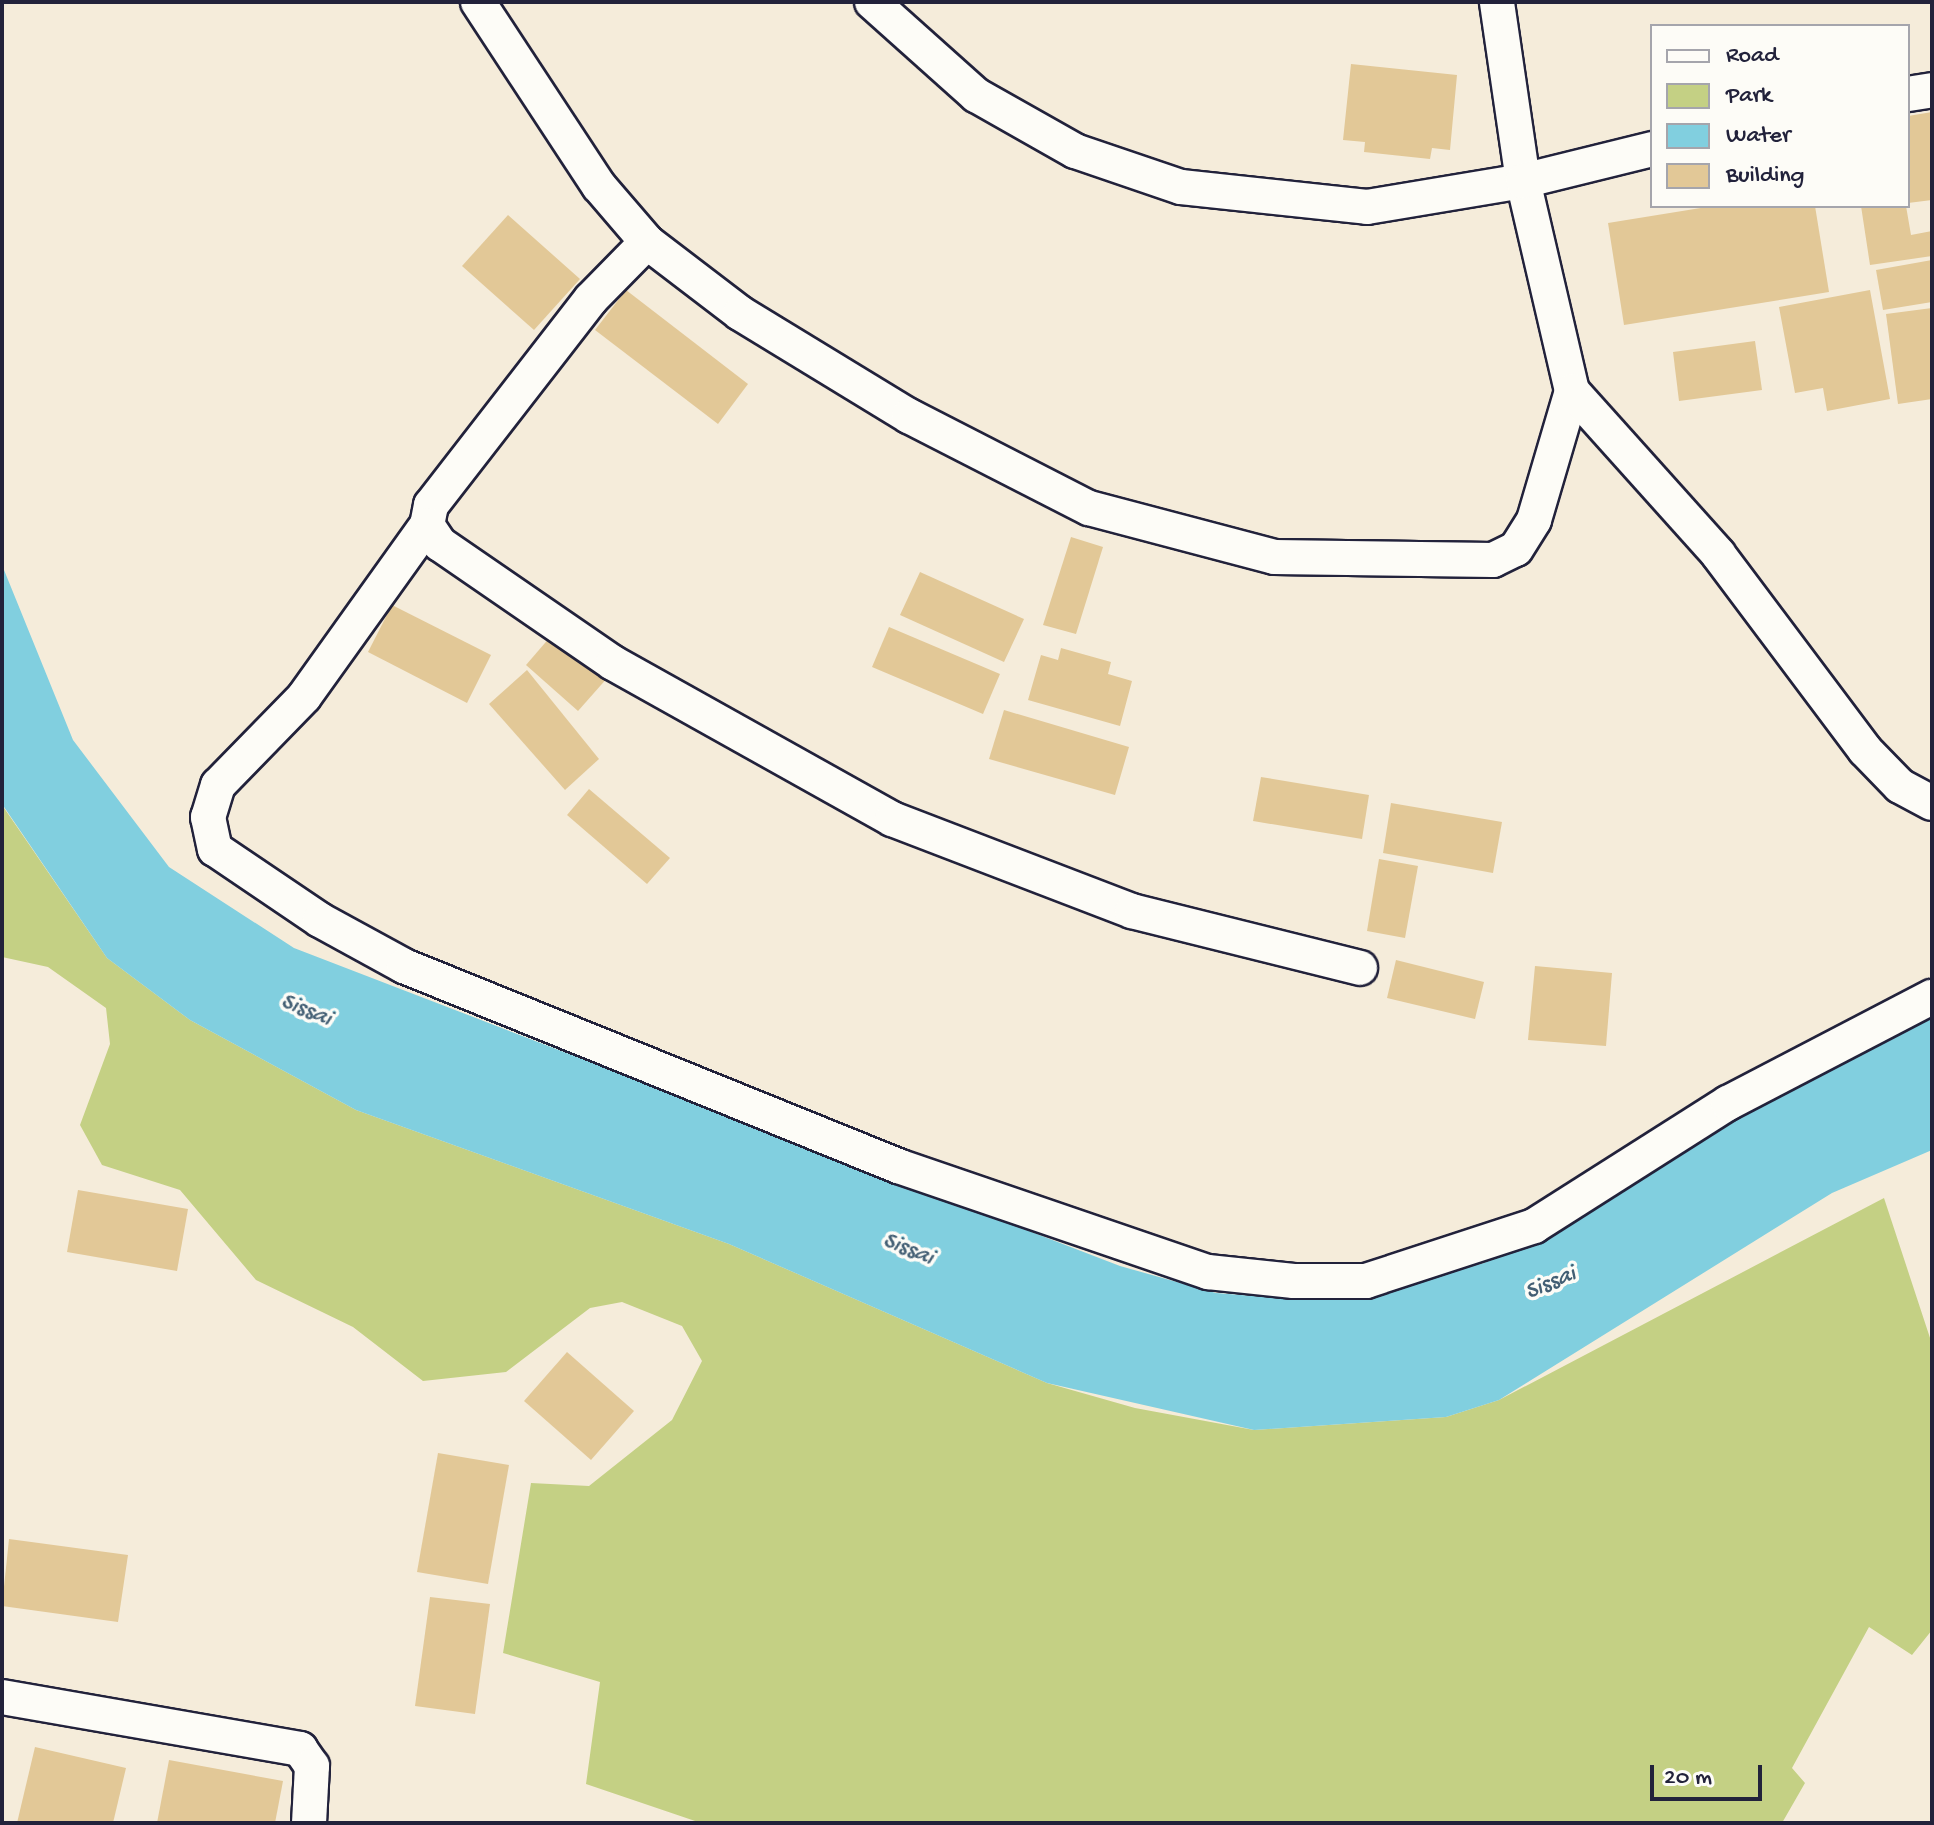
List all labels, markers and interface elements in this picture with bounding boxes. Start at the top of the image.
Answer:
legend [1650,24,1910,208]
text: Road [1726,42,1778,71]
text: Park [1726,82,1772,111]
text: Water [1726,122,1790,151]
text: Building [1726,162,1804,191]
water label: Sissai [276,988,336,1034]
water label: Sissai [878,1227,938,1273]
water label: Sissai [1521,1260,1581,1308]
scale bar [1654,1749,1766,1799]
text: 20 m [1664,1764,1712,1793]

